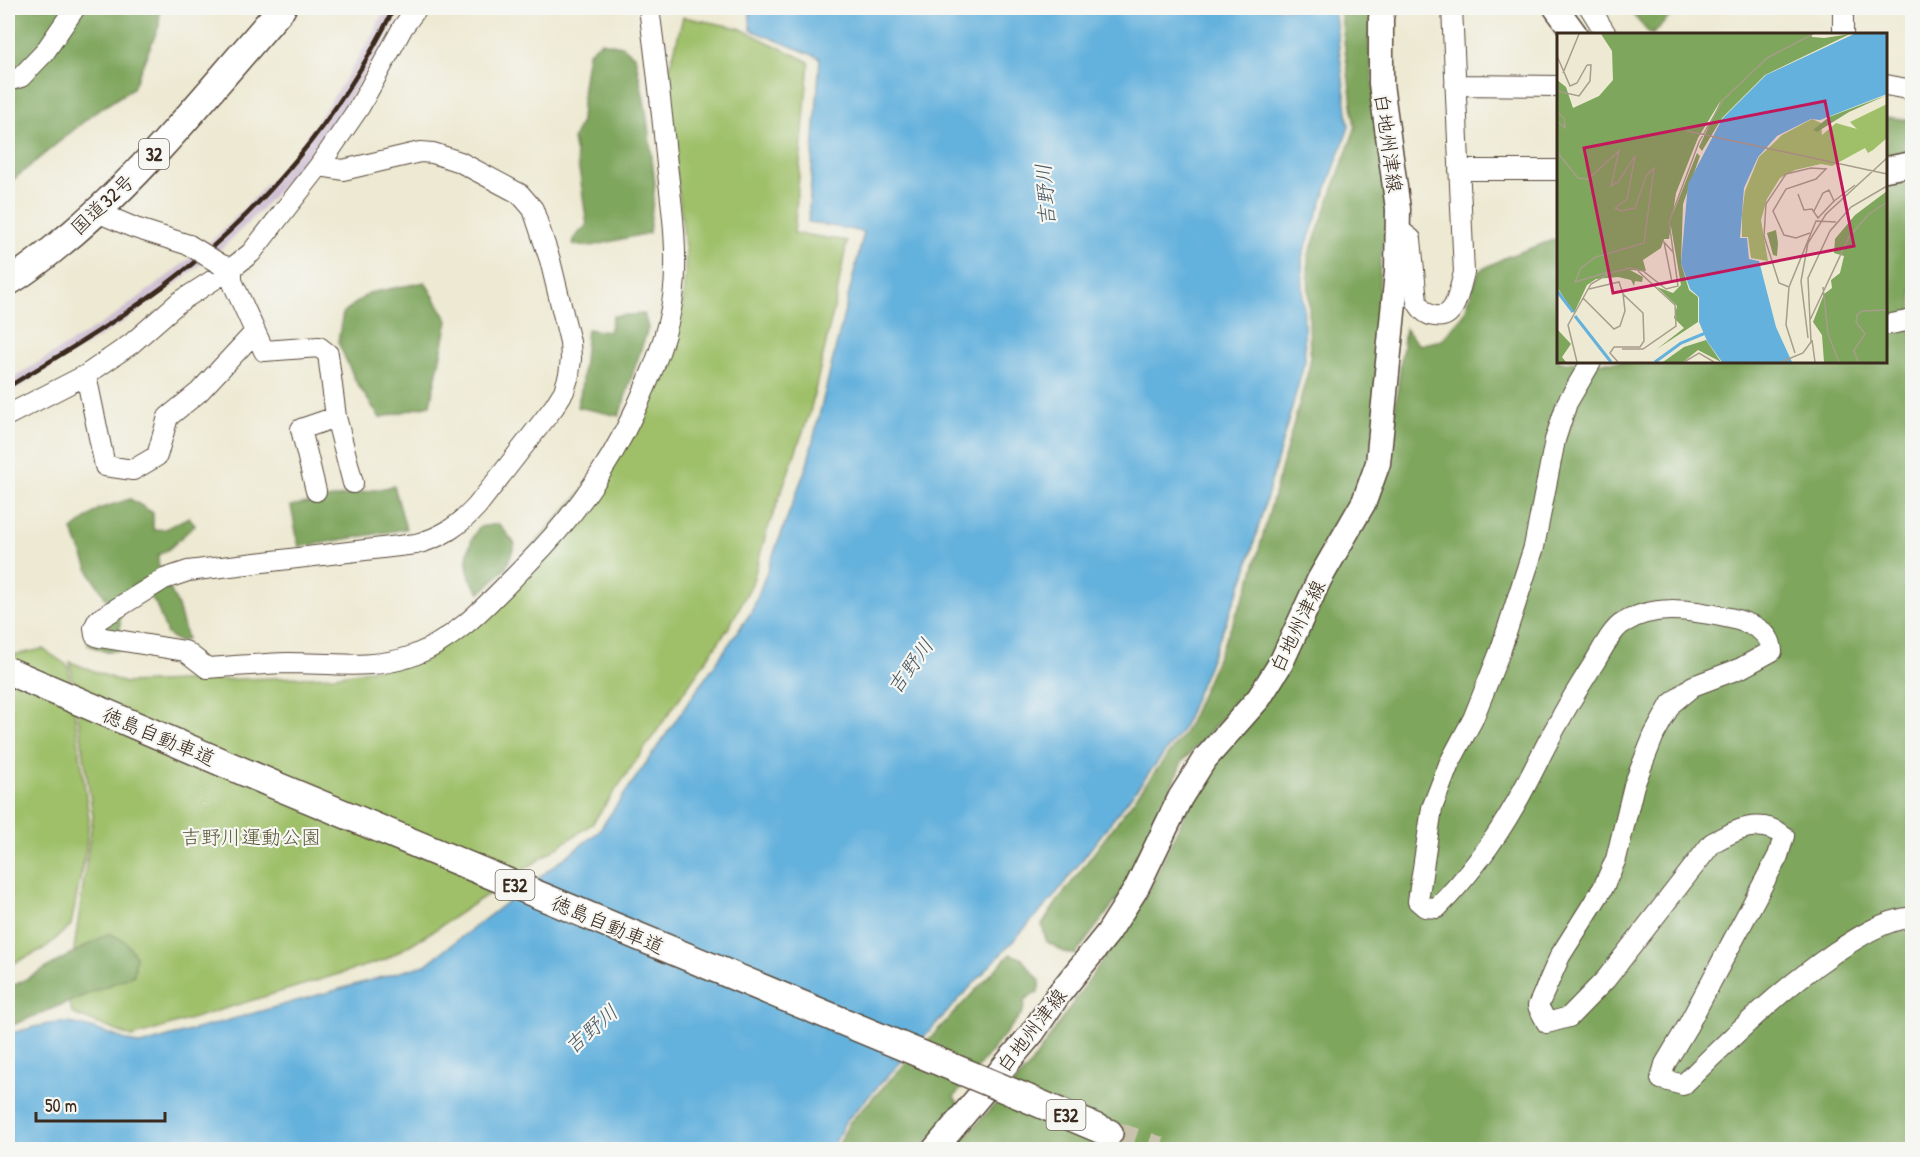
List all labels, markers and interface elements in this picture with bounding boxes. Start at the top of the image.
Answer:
inset map [1557,33,1887,363]
street label: 白地州津線 [1369,92,1409,194]
road number: 32 [139,139,169,169]
water label: 吉野川 [1028,163,1062,227]
street label: 国道32号 [64,167,140,241]
street label: 白地州津線 [1263,575,1331,677]
water label: 吉野川 [880,632,940,700]
street label: 徳島自動車道 [98,700,220,772]
park label: 吉野川運動公園 [181,823,321,850]
road number: E32 [496,870,534,900]
street label: 徳島自動車道 [547,888,669,960]
street label: 白地州津線 [990,982,1072,1078]
water label: 吉野川 [558,997,624,1061]
scale bar [36,1085,165,1123]
text: 50 m [45,1093,77,1118]
road number: E32 [1046,1100,1086,1130]

